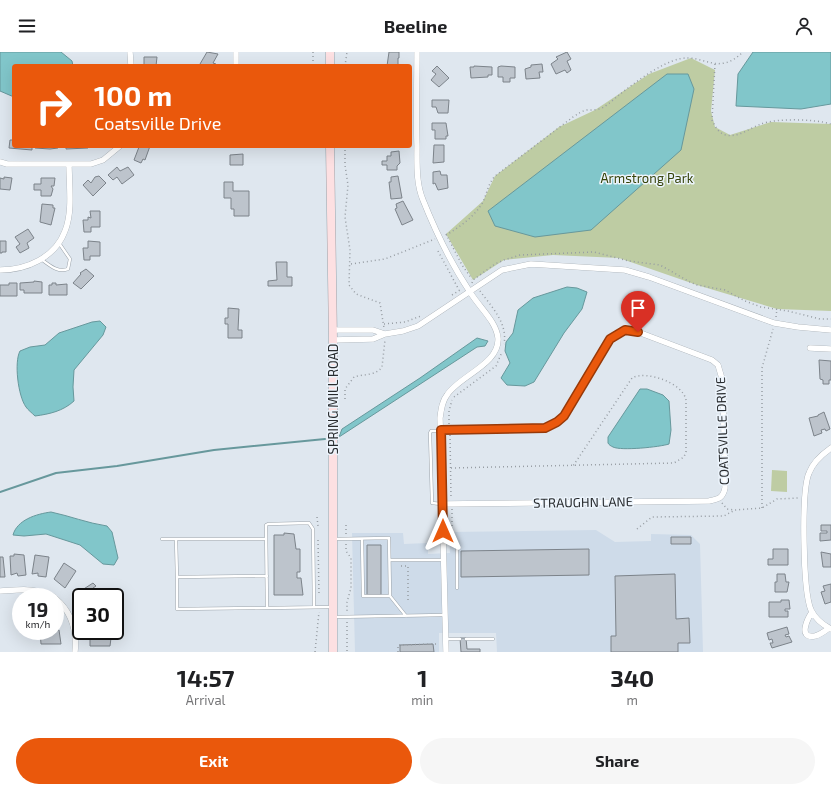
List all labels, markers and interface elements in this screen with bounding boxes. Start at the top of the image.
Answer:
icon: menu [16,15,38,37]
text: Beeline [384,15,447,37]
icon: person [793,15,815,37]
text: 100 m [94,78,172,112]
icon: right [28,80,80,132]
text: Coatsville Drive [94,112,221,134]
park label: Armstrong Park [601,170,694,186]
pin [621,291,655,332]
icon: arrive [627,297,649,319]
street label: SPRING MILL ROAD [325,344,341,454]
street label: COATSVILLE DRIVE [712,377,732,485]
street label: STRAUGHN LANE [533,493,633,511]
position arrow [422,510,464,552]
speed limit sign: 30 [72,588,124,640]
text: 19 [28,597,48,621]
text: km/h [26,618,50,630]
text: 14:57 [177,663,235,692]
text: 1 [417,663,428,692]
text: 340 [610,663,654,692]
text: Arrival [186,692,225,708]
text: min [411,692,433,708]
text: m [627,692,638,708]
button: Exit [16,738,412,784]
button: Share [420,738,815,784]

